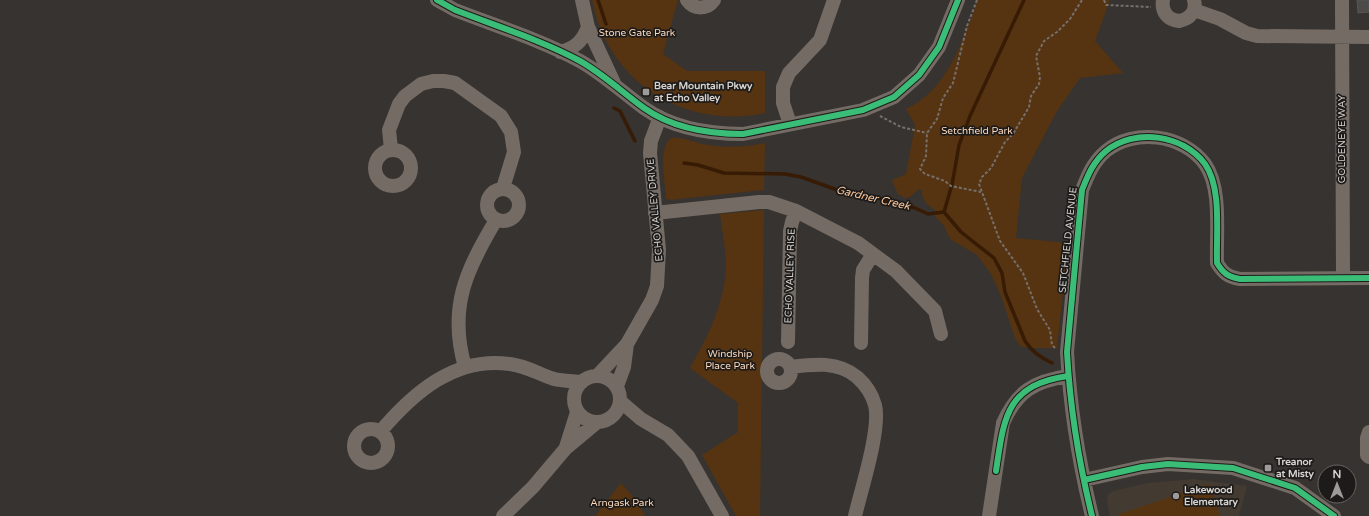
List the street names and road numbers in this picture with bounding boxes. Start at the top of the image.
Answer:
street label: GOLDENEYE WAY [1336,94,1348,183]
street label: ECHO VALLEY DRIVE [645,158,665,262]
street label: SETCHFIELD AVENUE [1056,186,1080,294]
street label: ECHO VALLEY RISE [782,228,798,324]

